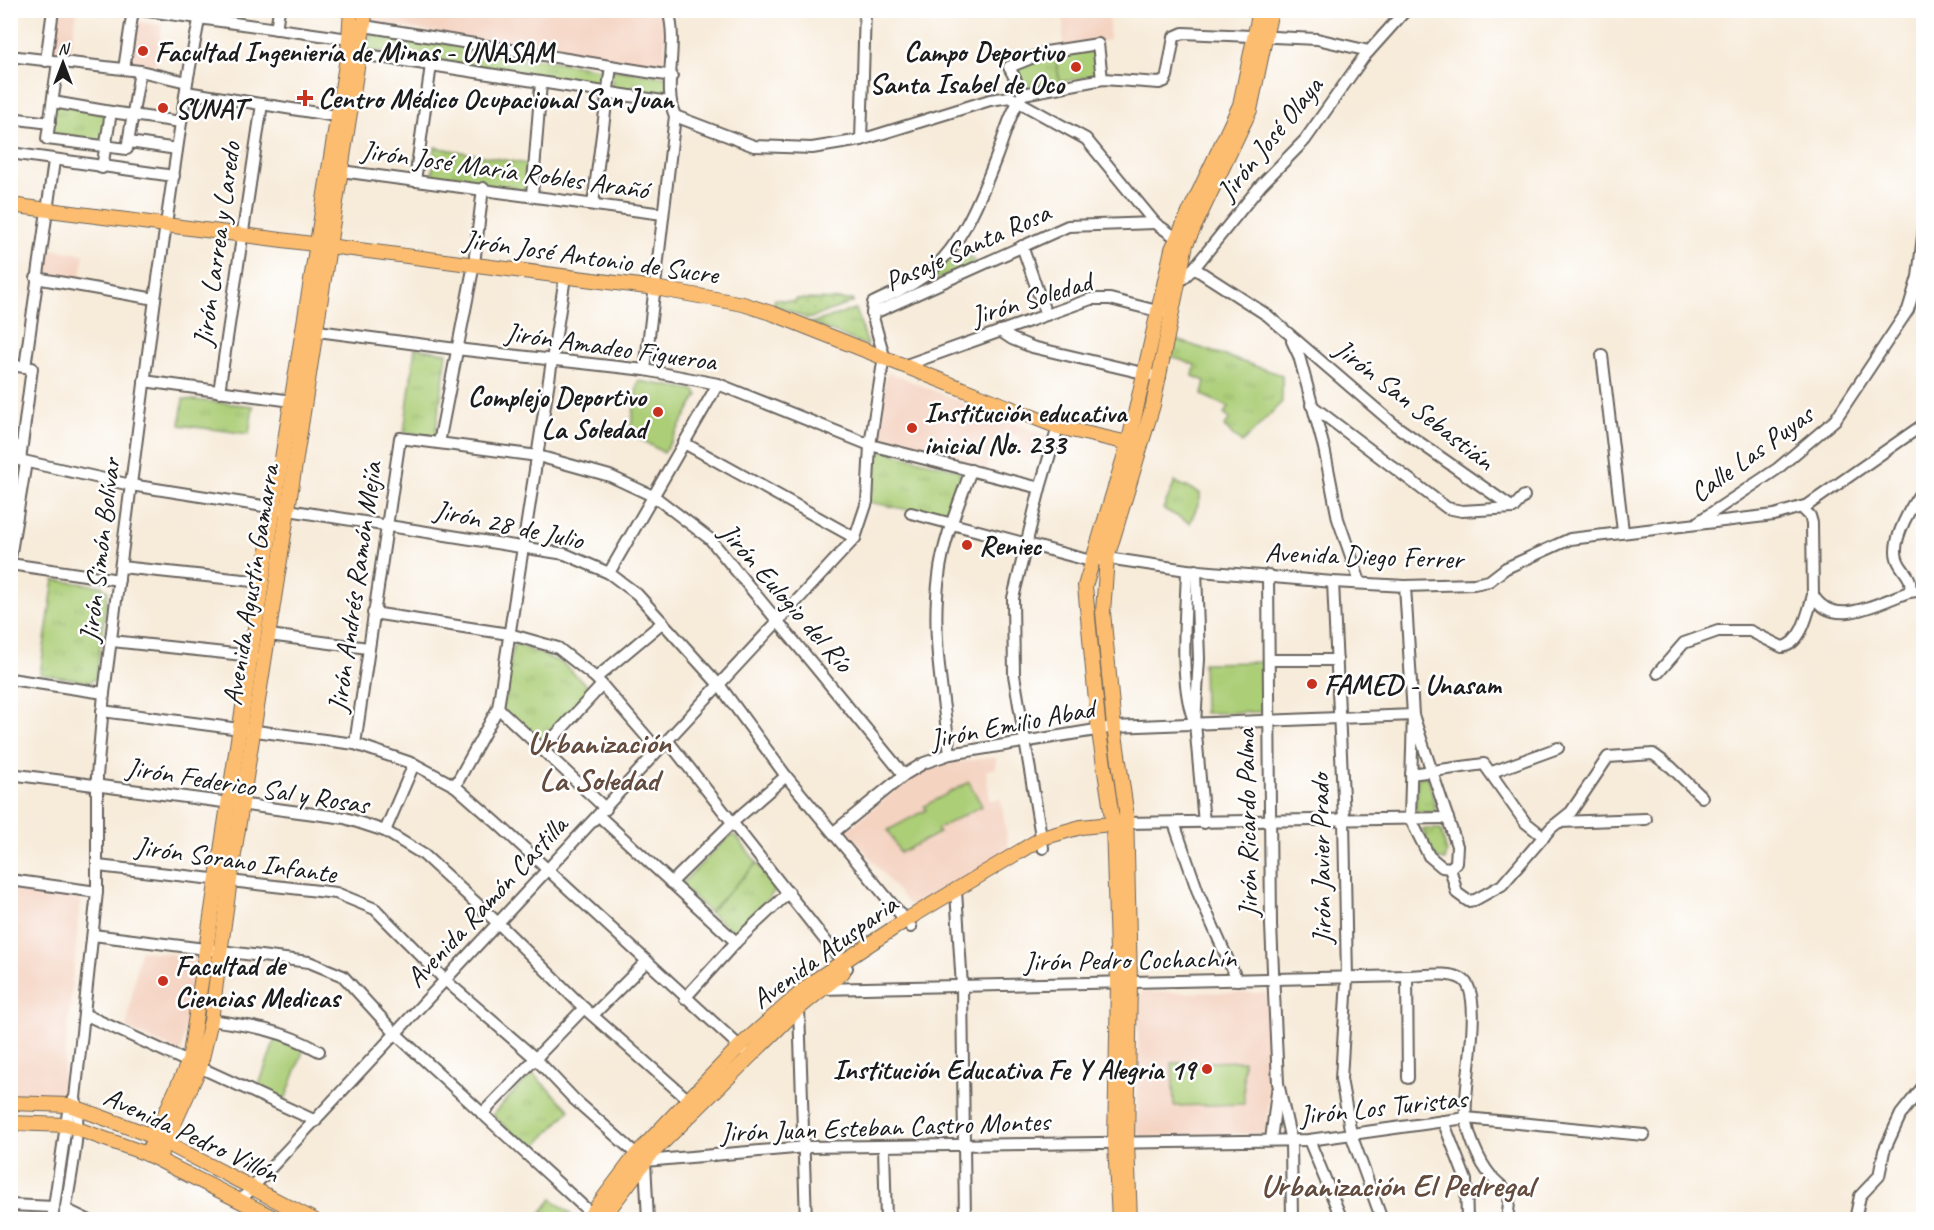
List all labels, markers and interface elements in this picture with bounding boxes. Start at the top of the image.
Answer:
north arrow [33,33,93,93]
place label: Facultad Ingeniería de Minas - UNASAM [155,34,557,69]
place label: Campo Deportivo Santa Isabel de Oco [869,34,1066,101]
text: N [58,39,71,59]
marker: Facultad Ingeniería de Minas - UNASAM [136,44,150,58]
marker: Campo Deportivo Santa Isabel de Oco [1069,60,1083,74]
street label: Jirón José Olaya [1208,68,1331,209]
place label: Centro Médico Ocupacional San Juan [318,81,676,116]
marker: Centro Médico Ocupacional San Juan [296,89,314,107]
place label: SUNAT [175,91,252,126]
marker: SUNAT [156,101,170,115]
street label: Jirón José María Robles Arañó [357,132,655,208]
street label: Jirón Larrea y Laredo [185,138,248,350]
street label: Pasaje Santa Rosa [879,194,1057,299]
street label: Jirón José Antonio de Sucre [459,221,722,292]
street label: Jirón Soledad [965,262,1099,334]
street label: Jirón Amadeo Figueroa [501,314,720,379]
street label: Jirón San Sebastián [1326,330,1503,479]
place label: Complejo Deportivo La Soledad [468,379,651,446]
place label: Institución educativa inicial No. 233 [924,395,1129,462]
street label: Calle Las Puyas [1683,396,1822,510]
marker: Complejo Deportivo La Soledad [651,405,665,419]
marker: Institución educativa inicial No. 233 [905,421,919,435]
street label: Jirón Simón Bolívar [71,454,128,646]
street label: Jirón Andrés Ramón Mejía [319,458,390,716]
street label: Avenida Agustín Gamarra [214,460,287,708]
street label: Jirón 28 de Julio [429,491,588,558]
street label: Jirón Eulogio del Río [711,514,862,681]
place label: Reniec [979,528,1043,563]
street label: Avenida Diego Ferrer [1264,535,1467,577]
marker: Reniec [960,538,974,552]
place label: FAMED - Unasam [1324,667,1503,702]
marker: FAMED - Unasam [1305,677,1319,691]
street label: Jirón Emilio Abad [925,690,1101,757]
district label: Urbanización La Soledad [527,722,672,800]
street label: Jirón Ricardo Palma [1227,727,1266,919]
street label: Jirón Federico Sal y Rosas [122,749,374,822]
street label: Jirón Javier Prado [1301,770,1340,947]
street label: Avenida Ramón Castilla [398,806,577,994]
street label: Jirón Sorano Infante [131,828,340,891]
street label: Avenida Atusparia [744,886,906,1016]
street label: Jirón Pedro Cochachín [1022,940,1238,979]
place label: Facultad de Ciencias Medicas [175,948,343,1015]
marker: Facultad de Ciencias Medicas [156,974,170,988]
place label: Institución Educativa Fe Y Alegria 19 [833,1052,1199,1087]
marker: Institución Educativa Fe Y Alegria 19 [1200,1062,1214,1076]
street label: Avenida Pedro Villón [98,1079,286,1191]
street label: Jirón Los Turistas [1296,1080,1471,1133]
street label: Jirón Juan Esteban Castro Montes [718,1103,1053,1150]
district label: Urbanización El Pedregal [1260,1165,1540,1206]

